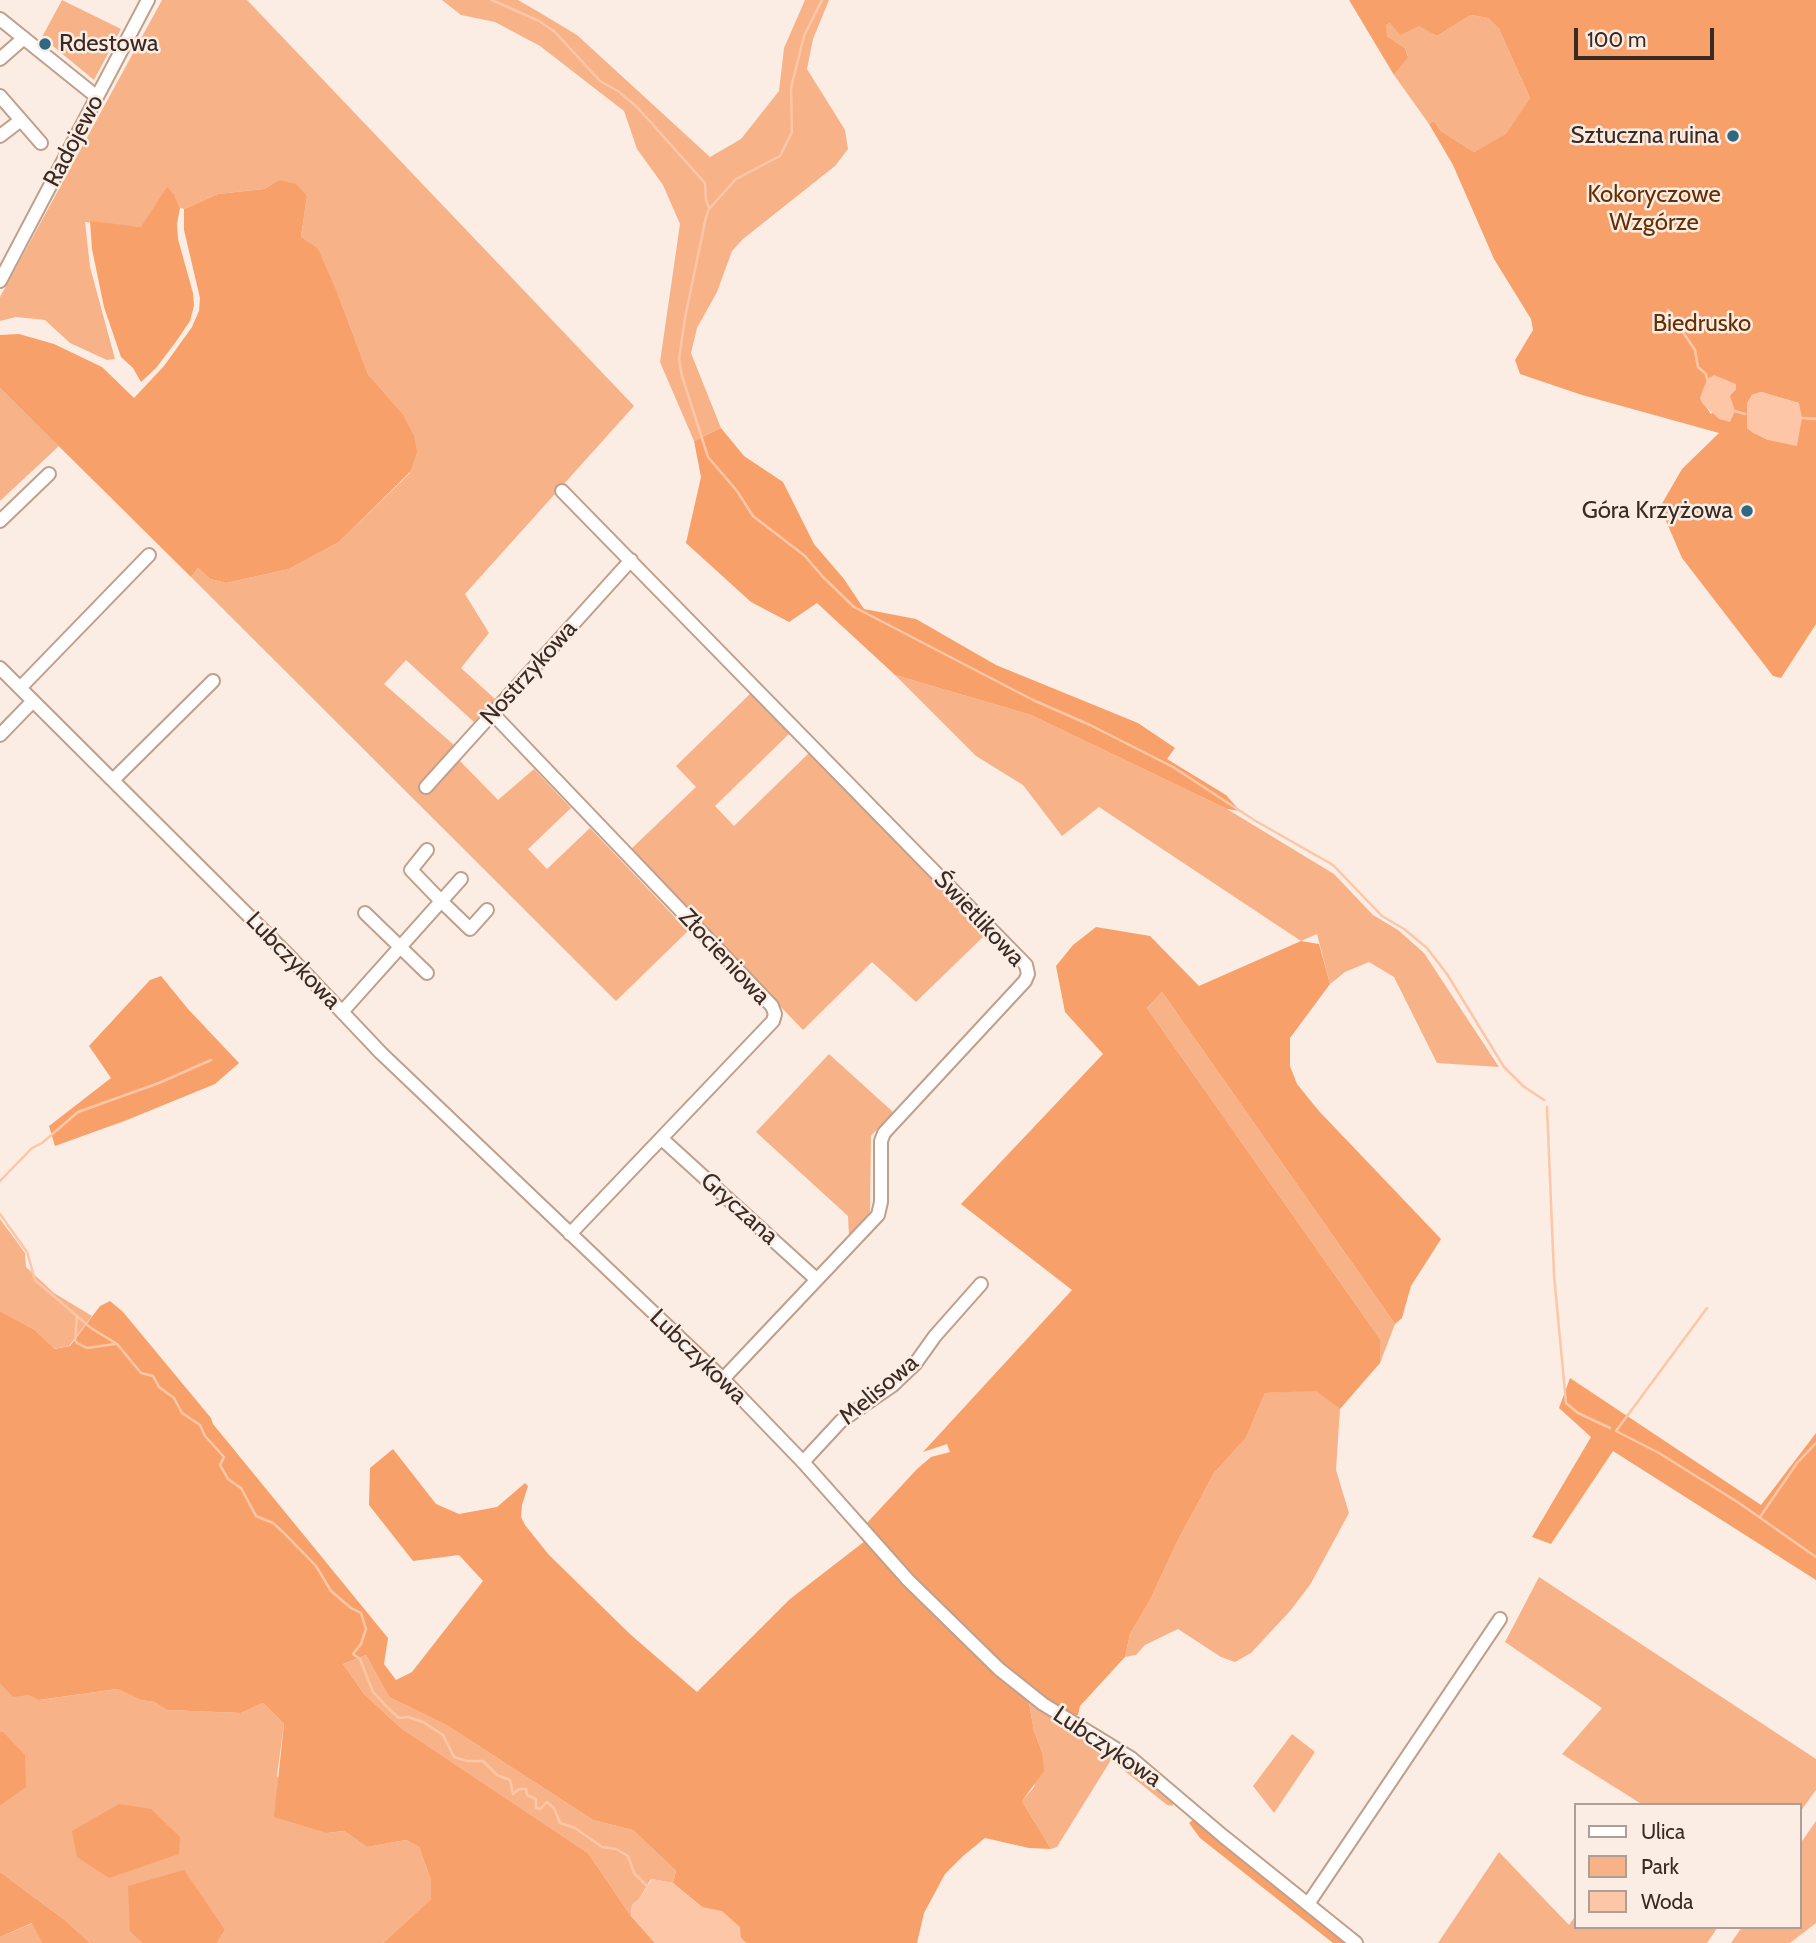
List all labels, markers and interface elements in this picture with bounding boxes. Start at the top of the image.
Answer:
scale bar [1578,14,1718,58]
text: 100 m [1587,27,1646,52]
place label: Rdestowa [59,30,158,58]
marker: Rdestowa [37,36,53,52]
street label: Radojewo [38,90,110,192]
place label: Sztuczna ruina [1571,122,1719,150]
marker: Sztuczna ruina [1725,128,1741,144]
park label: Kokoryczowe Wzgórze [1587,181,1721,237]
park label: Biedrusko [1653,310,1751,338]
place label: Góra Krzyżowa [1582,497,1733,525]
marker: Góra Krzyżowa [1739,503,1755,519]
street label: Nostrzykowa [474,615,584,731]
street label: Świetlikowa [928,865,1030,973]
street label: Złocieniowa [672,903,776,1011]
street label: Lubczykowa [240,906,346,1016]
street label: Gryczana [694,1167,784,1251]
street label: Lubczykowa [643,1304,753,1410]
street label: Melisowa [834,1349,924,1431]
street label: Lubczykowa [1047,1700,1167,1794]
legend [1574,1803,1802,1929]
text: Ulica [1641,1819,1685,1844]
text: Park [1641,1854,1679,1879]
text: Woda [1641,1889,1693,1914]

